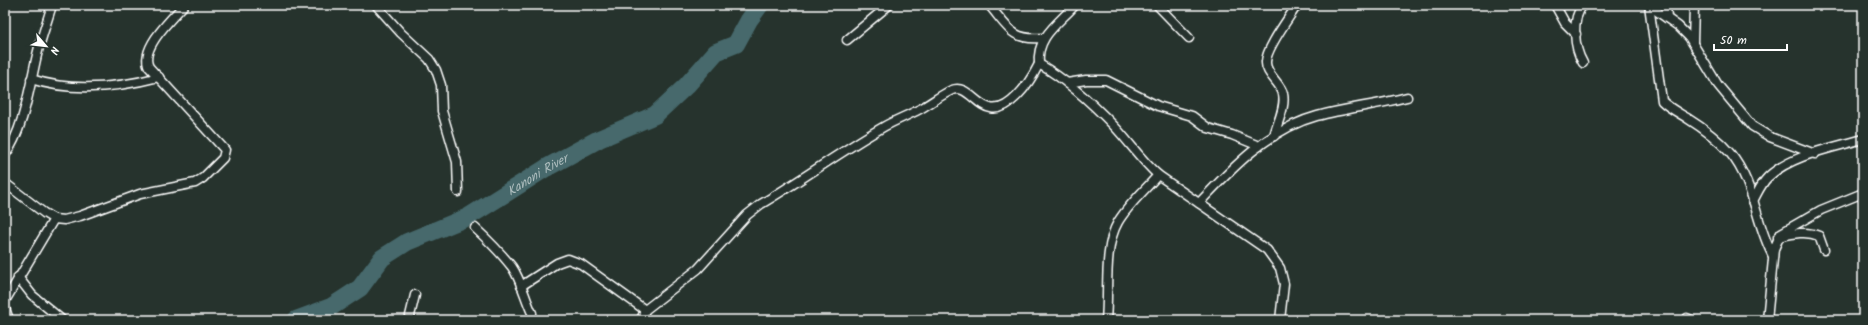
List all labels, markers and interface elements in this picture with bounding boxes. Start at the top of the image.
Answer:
north arrow [26,26,66,66]
scale bar [1714,26,1787,52]
text: 50 m [1720,31,1747,50]
text: N [44,43,64,58]
water label: Kanoni River [503,148,574,202]

